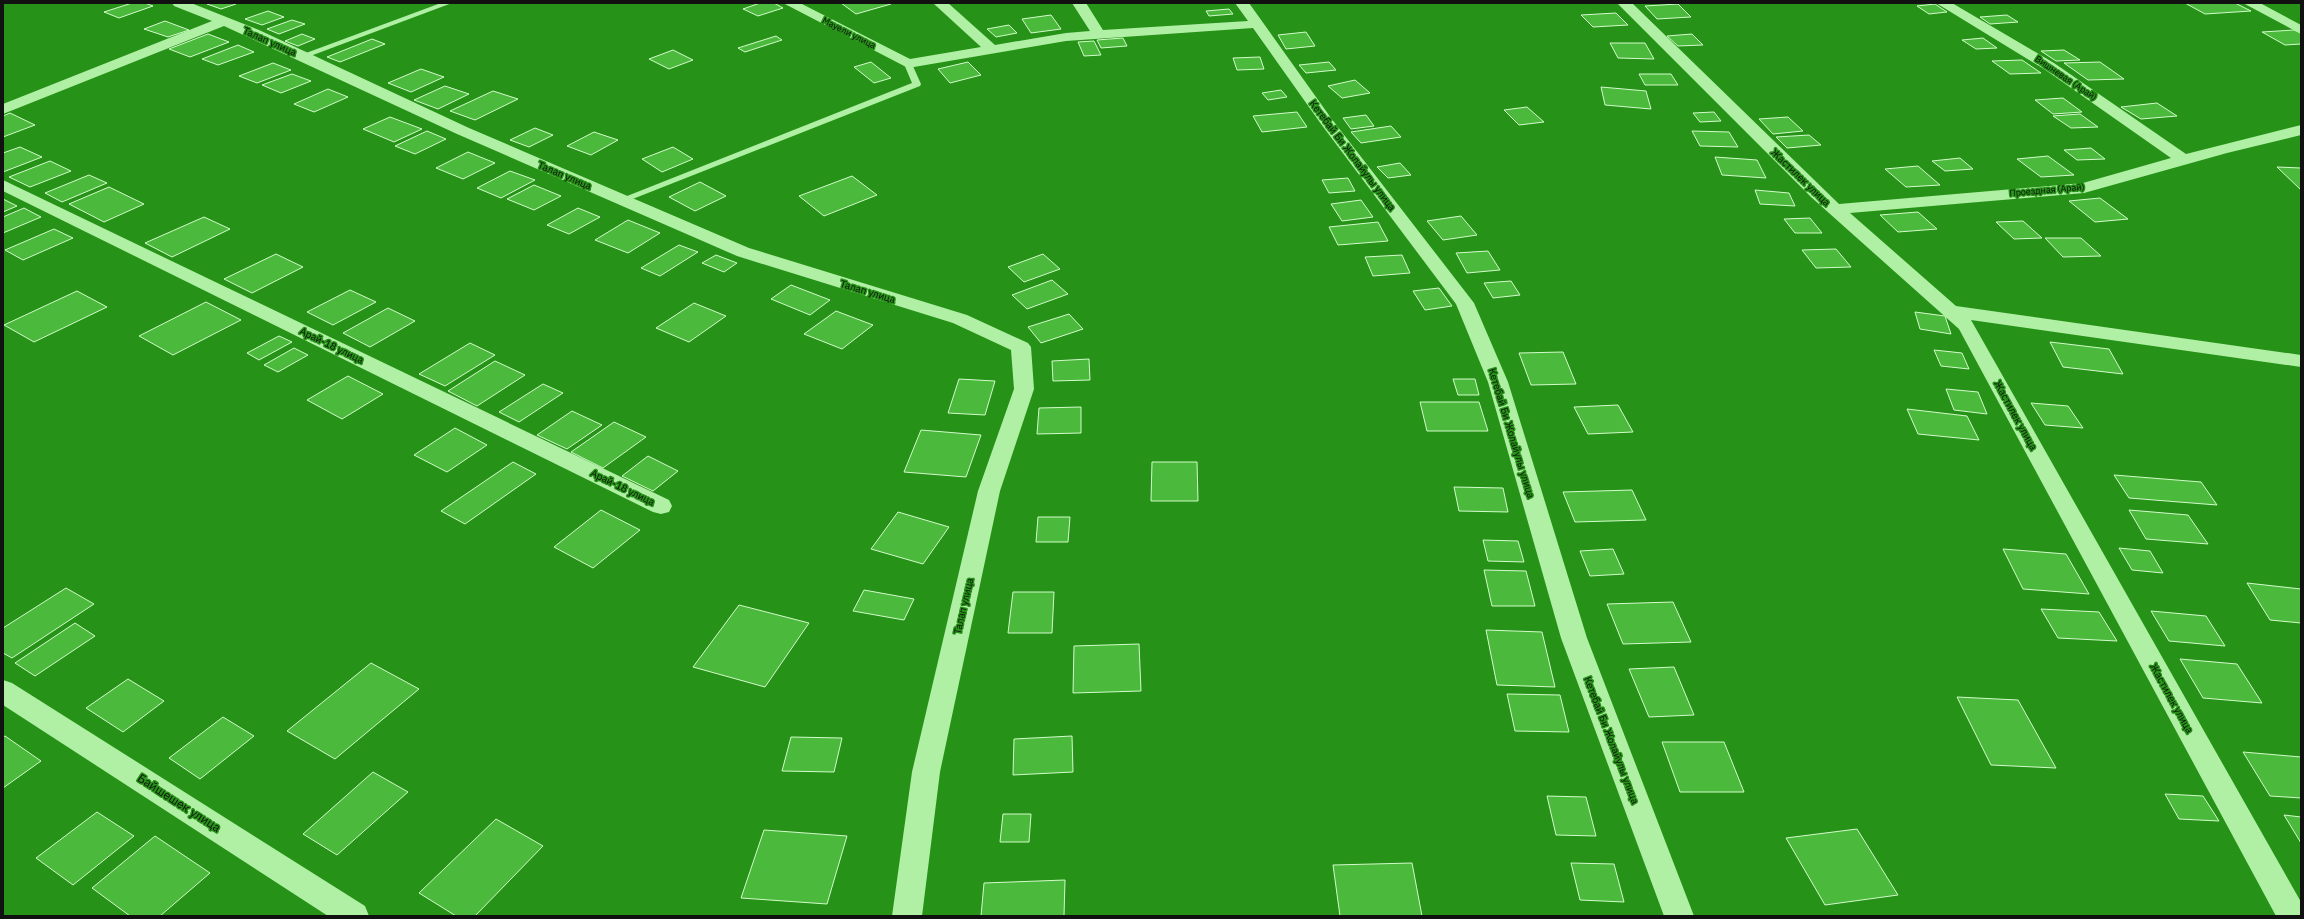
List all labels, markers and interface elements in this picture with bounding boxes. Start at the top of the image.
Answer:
street label: Мауели улица [821,14,878,51]
street label: Талап улица [241,24,299,59]
street label: Вишневая (Арай) [2033,53,2099,102]
street label: Кетебай Би Жолайулы улица [1307,97,1399,214]
street label: Жастилек улица [1768,146,1833,209]
street label: Талап улица [536,158,594,193]
street label: Проездная (Арай) [2009,181,2085,198]
street label: Талап улица [839,277,898,306]
street label: Арай-18 улица [298,324,366,367]
street label: Кетебай Би Жолайулы улица [1486,366,1538,500]
street label: Жастилек улица [1991,378,2040,453]
street label: Арай-18 улица [589,466,657,509]
street label: Талап улица [951,576,976,635]
street label: Жастилек улица [2147,661,2196,736]
street label: Кетебай Би Жолайулы улица [1581,675,1642,806]
street label: Байшешек улица [135,770,224,835]

